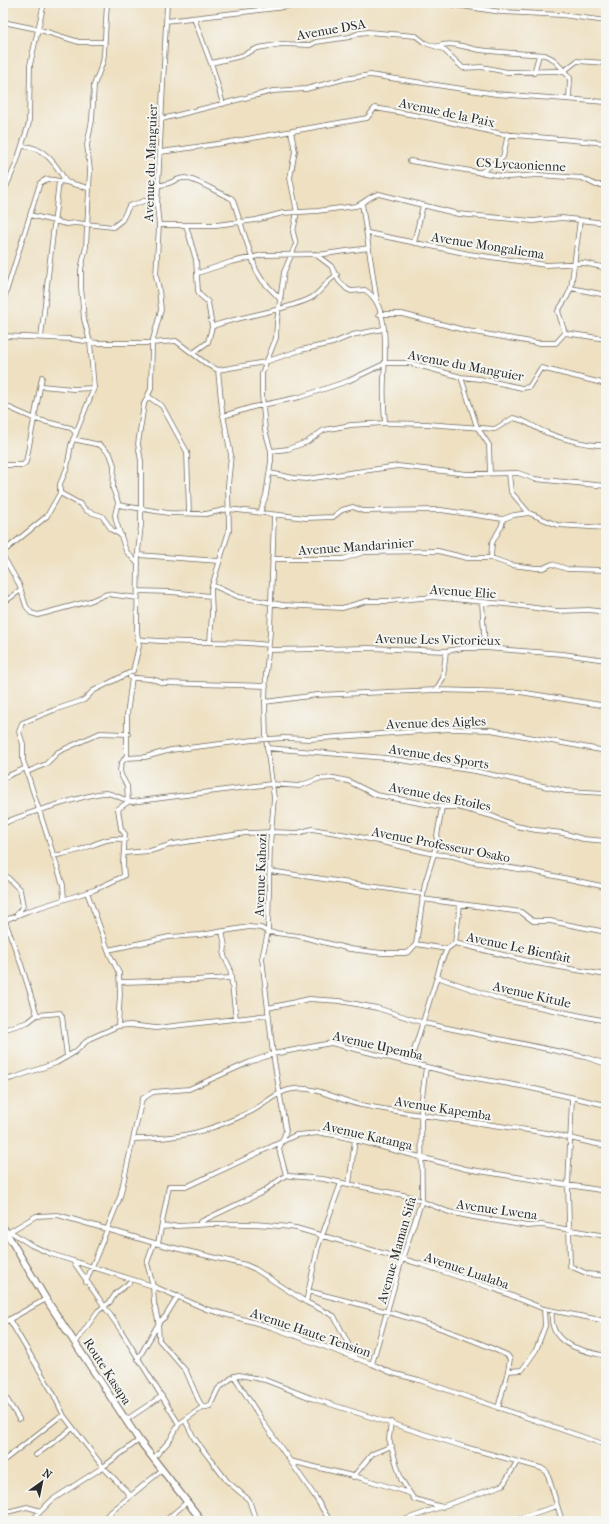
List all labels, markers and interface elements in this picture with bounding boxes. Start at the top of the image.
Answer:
street label: Avenue DSA [294,16,367,43]
street label: Avenue de la Paix [397,95,496,130]
street label: Avenue du Manguier [141,104,160,223]
street label: CS Lycaonienne [476,155,567,174]
street label: Avenue Mongaliema [429,229,546,262]
street label: Avenue du Manguier [406,347,526,384]
street label: Avenue Mandarinier [297,535,415,558]
street label: Avenue Elie [428,582,497,601]
street label: Avenue Les Victorieux [374,631,501,648]
street label: Avenue des Aigles [385,713,486,732]
street label: Avenue des Sports [387,741,490,772]
street label: Avenue des Etoiles [387,779,492,814]
street label: Avenue Professeur Osako [369,823,512,865]
street label: Avenue Kahozi [252,833,269,918]
street label: Avenue Le Bienfait [464,929,573,966]
street label: Avenue Kitule [490,978,573,1011]
street label: Avenue Upemba [330,1028,425,1063]
street label: Avenue Kapemba [393,1093,493,1124]
street label: Avenue Katanga [321,1118,415,1153]
street label: Avenue Maman Sifa [374,1194,419,1306]
street label: Avenue Lwena [454,1196,539,1223]
street label: Avenue Lualaba [422,1249,512,1292]
street label: Avenue Haute Tension [248,1304,373,1360]
street label: Route Kasapa [80,1335,135,1408]
north arrow [22,1462,62,1502]
text: N [40,1466,55,1482]

